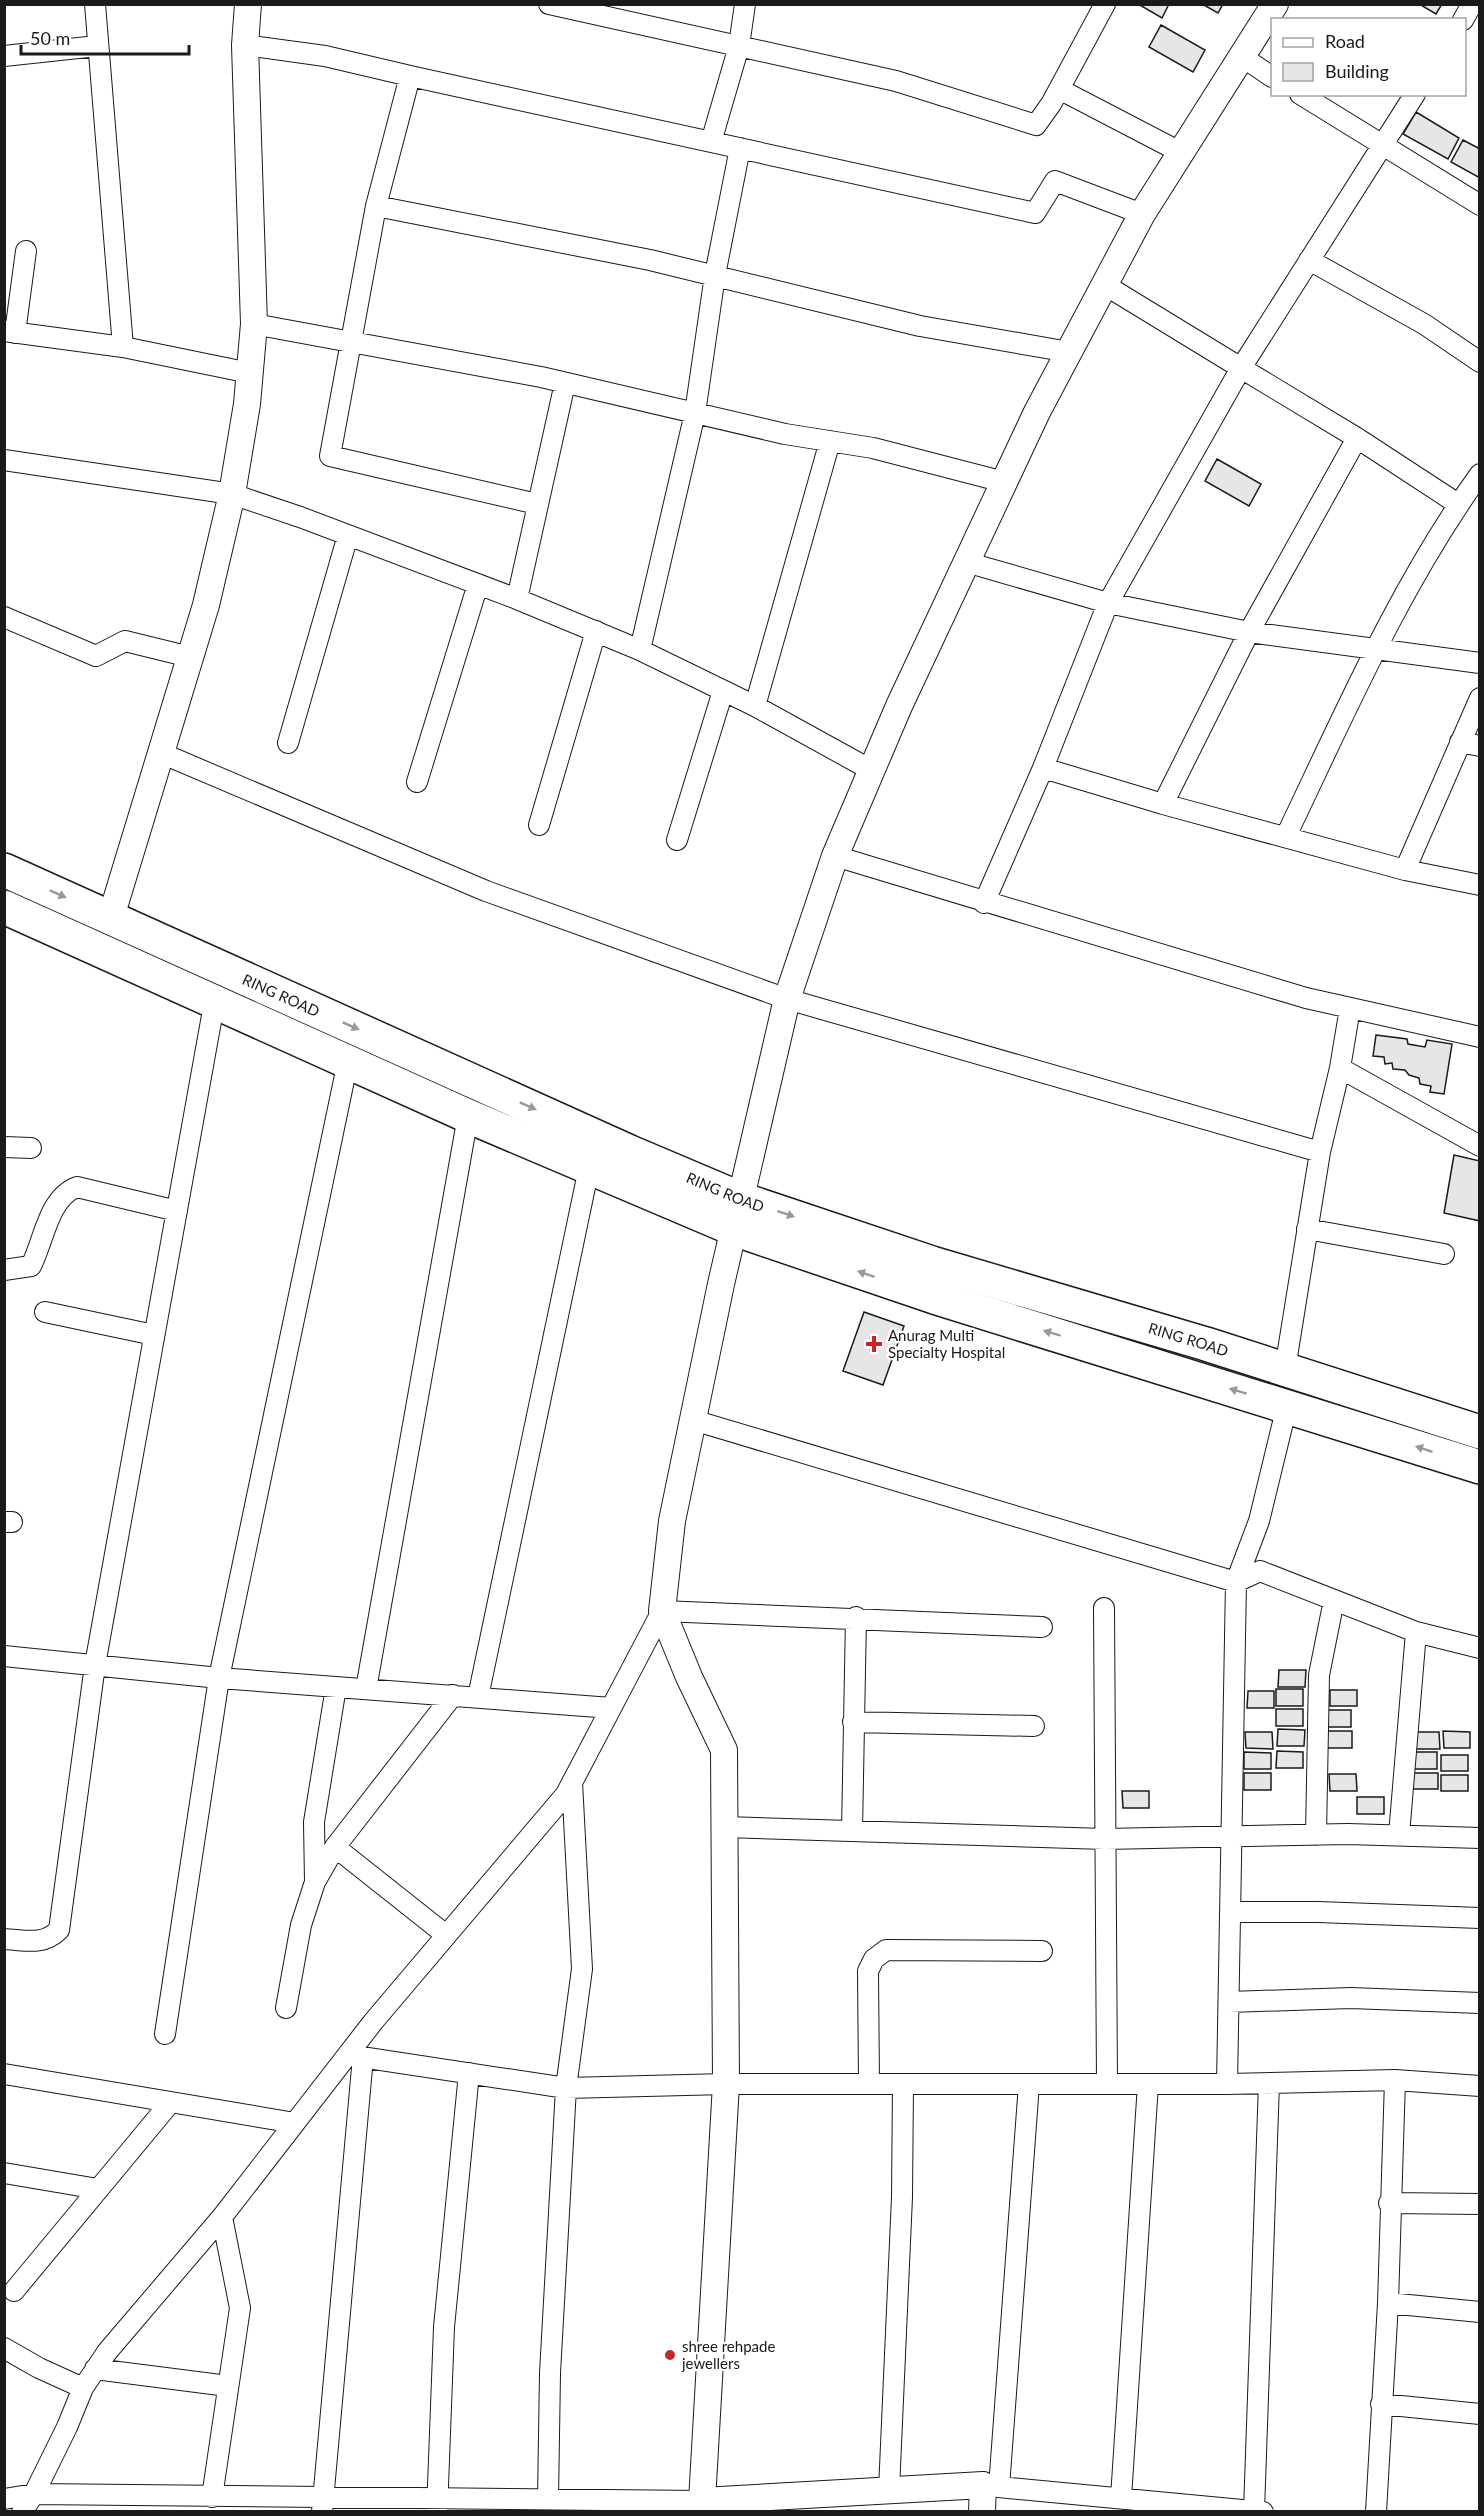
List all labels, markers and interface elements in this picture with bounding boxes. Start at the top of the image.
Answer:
scale bar [21,18,189,56]
legend [1271,18,1466,96]
text: 50 m [30,27,70,49]
text: Road [1325,30,1365,52]
text: Building [1325,60,1389,82]
one-way arrow [49,890,67,899]
street label: RING ROAD [240,970,322,1020]
one-way arrow [342,1021,359,1030]
one-way arrow [520,1101,538,1111]
street label: RING ROAD [684,1168,767,1215]
one-way arrow [777,1209,795,1219]
one-way arrow [857,1269,875,1278]
street label: RING ROAD [1146,1318,1231,1360]
place label: Anurag Multi Specialty Hospital [888,1326,1005,1361]
one-way arrow [1042,1328,1060,1338]
marker: Anurag Multi Specialty Hospital [865,1335,883,1353]
one-way arrow [1229,1386,1247,1395]
one-way arrow [1415,1444,1433,1453]
place label: shree rehpade jewellers [681,2337,775,2372]
marker: shree rehpade jewellers [663,2348,677,2362]

